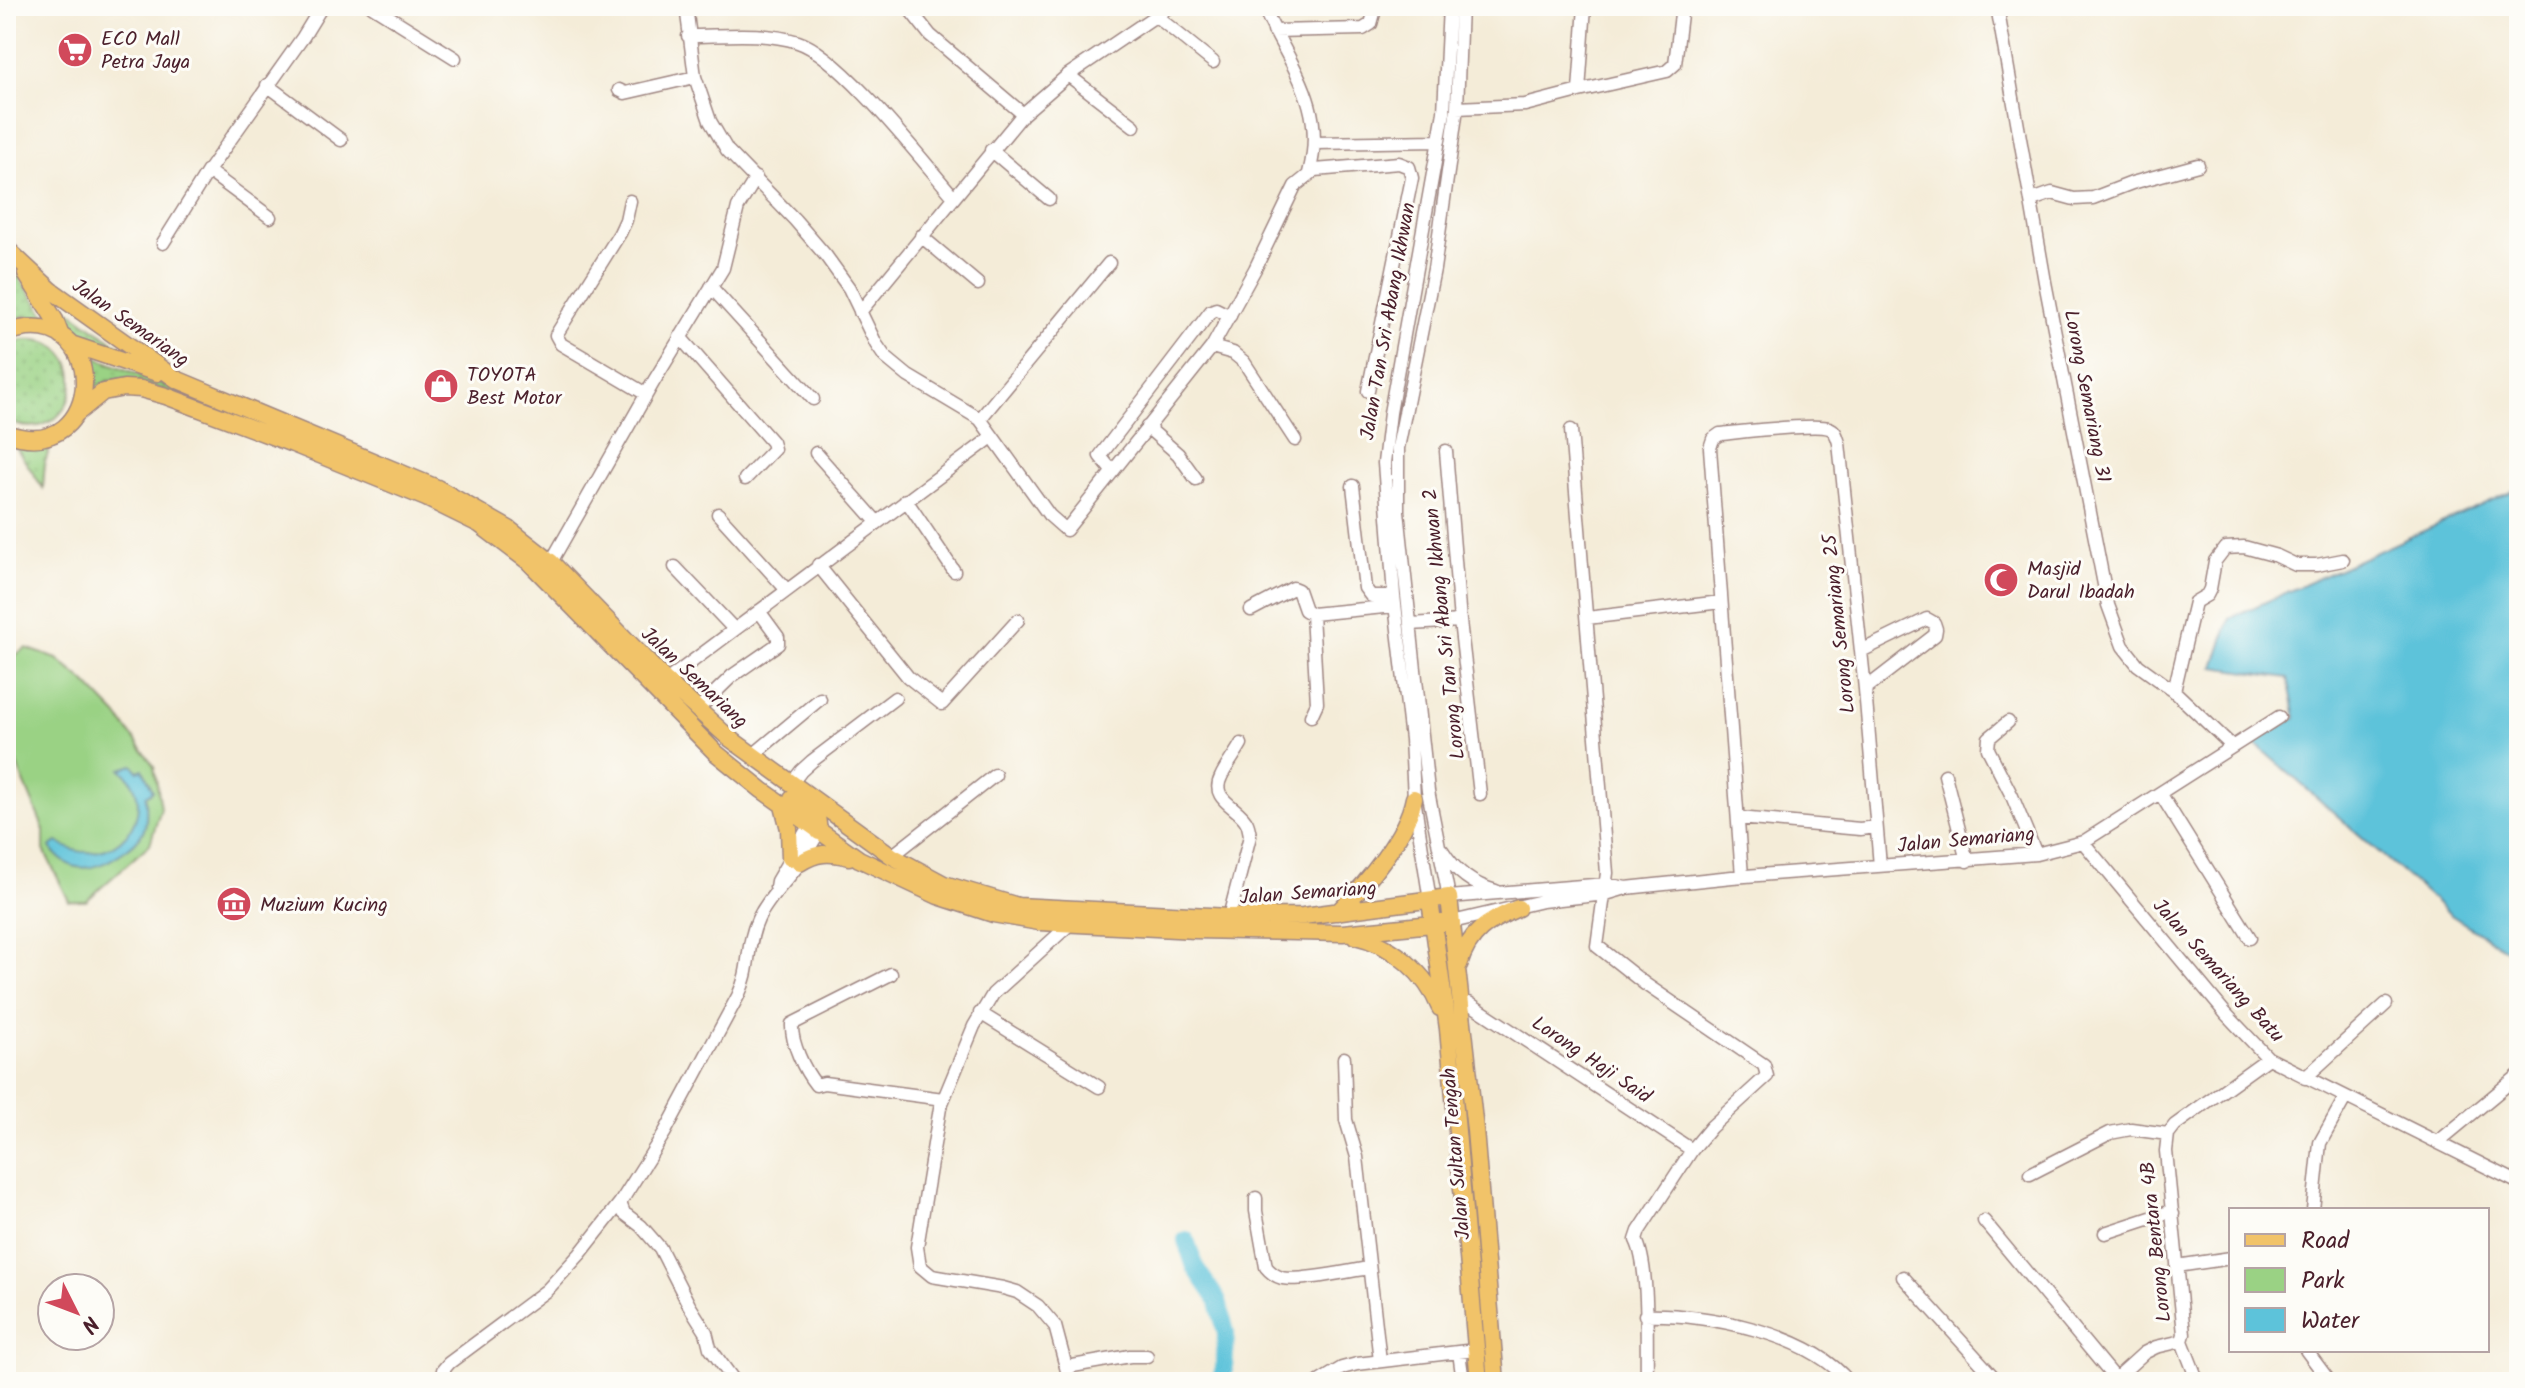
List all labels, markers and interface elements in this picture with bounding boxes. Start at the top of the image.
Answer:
place label: ECO Mall Petra Jaya [101,24,190,79]
supermarket icon: ECO Mall Petra Jaya [56,31,94,69]
street label: Jalan Tan Sri Abang Ikhwan [1352,200,1426,443]
street label: Jalan Semariang [64,271,195,376]
street label: Lorong Semariang 31 [2054,307,2118,486]
place label: TOYOTA Best Motor [467,360,563,415]
shop icon: TOYOTA Best Motor [422,367,460,405]
street label: Lorong Tan Sri Abang Ikhwan 2 [1415,487,1475,761]
street label: Lorong Semariang 25 [1815,531,1865,715]
place label: Masjid Darul Ibadah [2027,554,2135,609]
mosque icon: Masjid Darul Ibadah [1982,561,2020,599]
street label: Jalan Semariang [632,620,755,737]
street label: Jalan Semariang [1896,819,2036,863]
street label: Jalan Semariang [1238,873,1378,915]
museum icon: Muzium Kucing [215,885,253,923]
place label: Muzium Kucing [260,890,388,922]
street label: Jalan Semariang Batu [2144,892,2292,1051]
street label: Lorong Haji Said [1524,1008,1658,1113]
street label: Jalan Sultan Tengah [1434,1066,1480,1241]
street label: Lorong Bentara 4B [2133,1160,2181,1324]
legend [2229,1208,2489,1352]
text: Road [2301,1222,2350,1261]
text: Park [2301,1262,2345,1301]
north arrow [36,1272,116,1352]
text: Water [2301,1302,2361,1341]
text: N [71,1307,107,1341]

